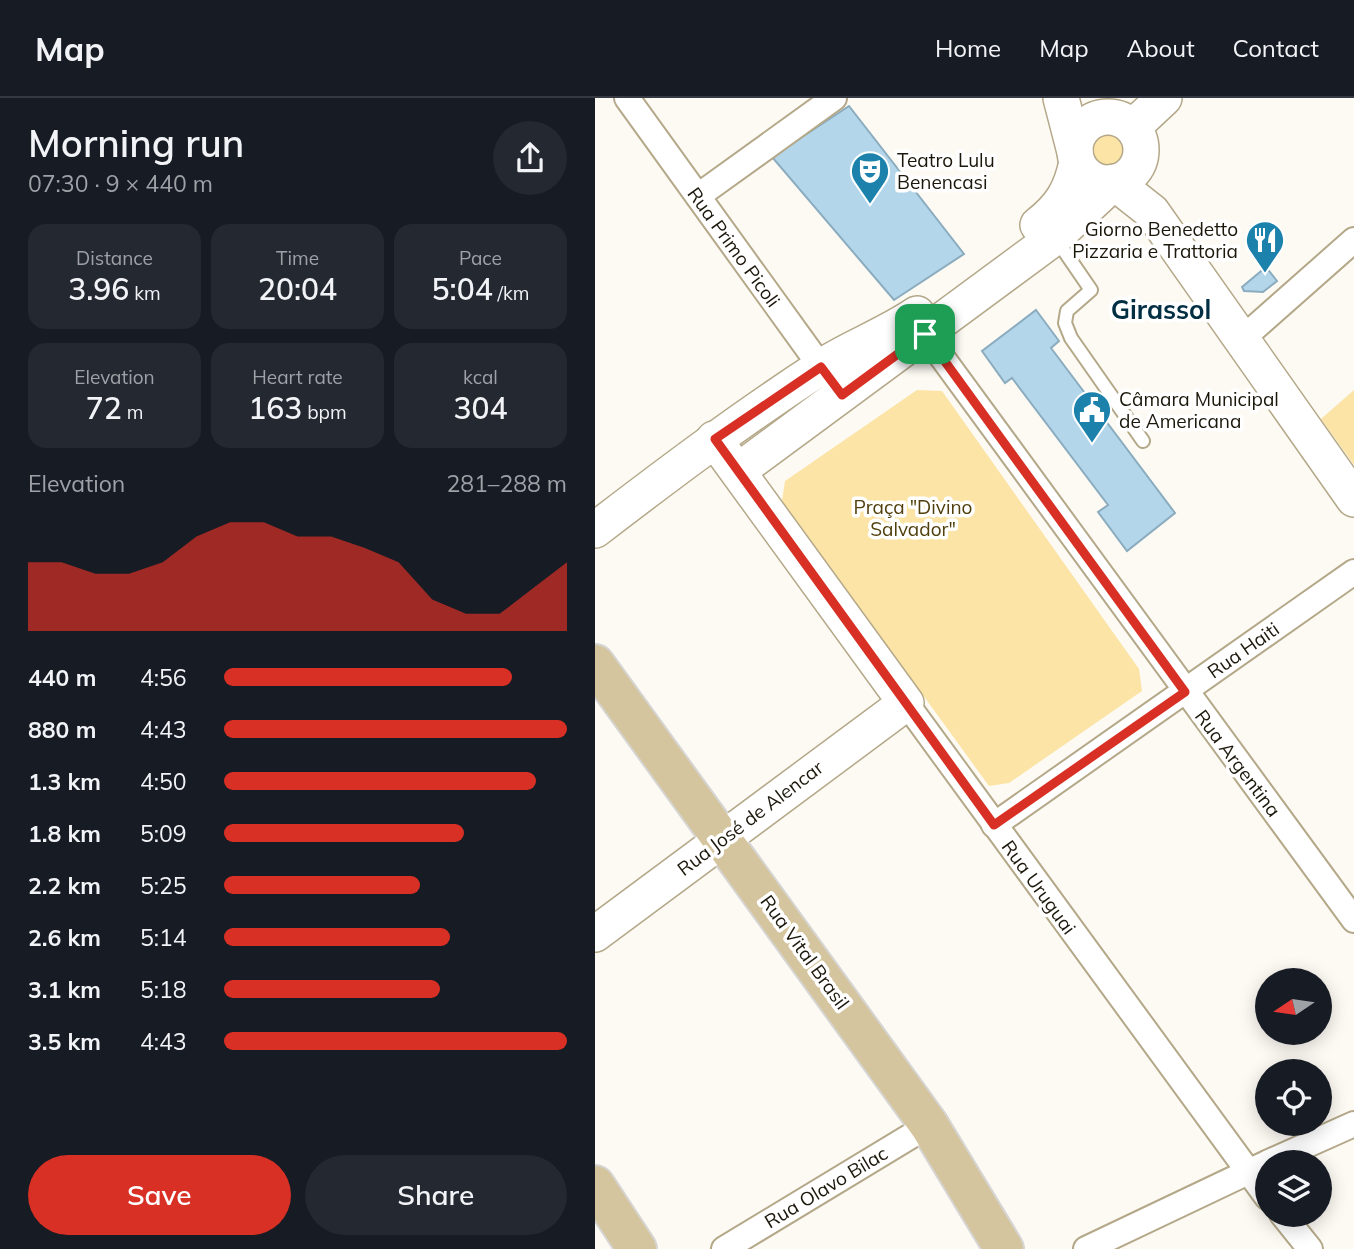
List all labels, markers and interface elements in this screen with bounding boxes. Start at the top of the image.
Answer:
text: Map [35,28,105,69]
text: Home [935,33,1001,63]
text: Map [1039,33,1089,63]
text: About [1127,33,1195,63]
text: Contact [1233,33,1319,63]
text: Morning run [28,119,244,167]
button: share [493,121,567,195]
place label: Teatro Lulu Benencasi [897,148,995,194]
theatre icon: Teatro Lulu Benencasi [849,150,891,205]
text: 07:30 · 9 × 440 m [28,169,213,198]
street label: Rua Primo Picoli [682,182,786,312]
place label: Giorno Benedetto Pizzaria e Trattoria [1072,217,1238,263]
restaurant icon: Giorno Benedetto Pizzaria e Trattoria [1244,219,1286,274]
text: Distance [76,246,153,270]
text: Time [276,246,319,270]
text: Pace [459,246,502,270]
text: 3.96 [68,270,129,308]
text: 20:04 [258,270,337,308]
text: 5:04 [432,270,493,308]
text: km [129,281,161,305]
text: /km [493,281,529,305]
district label: Girassol [1111,293,1211,326]
pin [895,304,955,364]
icon: arrive [906,315,944,353]
text: Elevation [74,365,155,389]
text: Heart rate [252,365,343,389]
text: kcal [463,365,498,389]
place label: Câmara Municipal de Americana [1119,387,1279,433]
text: 72 [86,389,122,427]
text: 163 [248,389,302,427]
text: 304 [454,389,508,427]
public building icon: Câmara Municipal de Americana [1071,389,1113,444]
text: m [122,400,143,424]
text: bpm [302,400,347,424]
text: Elevation [28,469,125,498]
text: 281–288 m [446,469,567,498]
park label: Praça "Divino Salvador" [854,495,972,541]
street label: Rua Haiti [1202,617,1284,683]
text: 440 m [28,663,96,692]
text: 4:56 [140,663,187,692]
street label: Rua Argentina [1190,705,1286,821]
text: 880 m [28,715,96,744]
text: 4:43 [140,715,187,744]
street label: Rua José de Alencar [672,755,828,881]
text: 1.3 km [28,767,101,796]
text: 4:50 [140,767,187,796]
text: 1.8 km [28,819,101,848]
text: 5:09 [140,819,187,848]
street label: Rua Uruguai [997,835,1081,939]
text: 2.2 km [28,871,101,900]
text: 5:25 [140,871,187,900]
street label: Rua Vital Brasil [756,890,854,1014]
text: 2.6 km [28,923,101,952]
text: 5:14 [140,923,187,952]
north arrow [1255,968,1332,1045]
map controls [1255,968,1332,1227]
text: 3.1 km [28,975,101,1004]
text: 5:18 [140,975,187,1004]
text: 3.5 km [28,1027,101,1056]
text: 4:43 [140,1027,187,1056]
button: locate [1255,1059,1332,1136]
street label: Rua Olavo Bilac [760,1141,892,1233]
button: layers [1255,1150,1332,1227]
button: Save [28,1155,291,1235]
button: Share [305,1155,567,1235]

